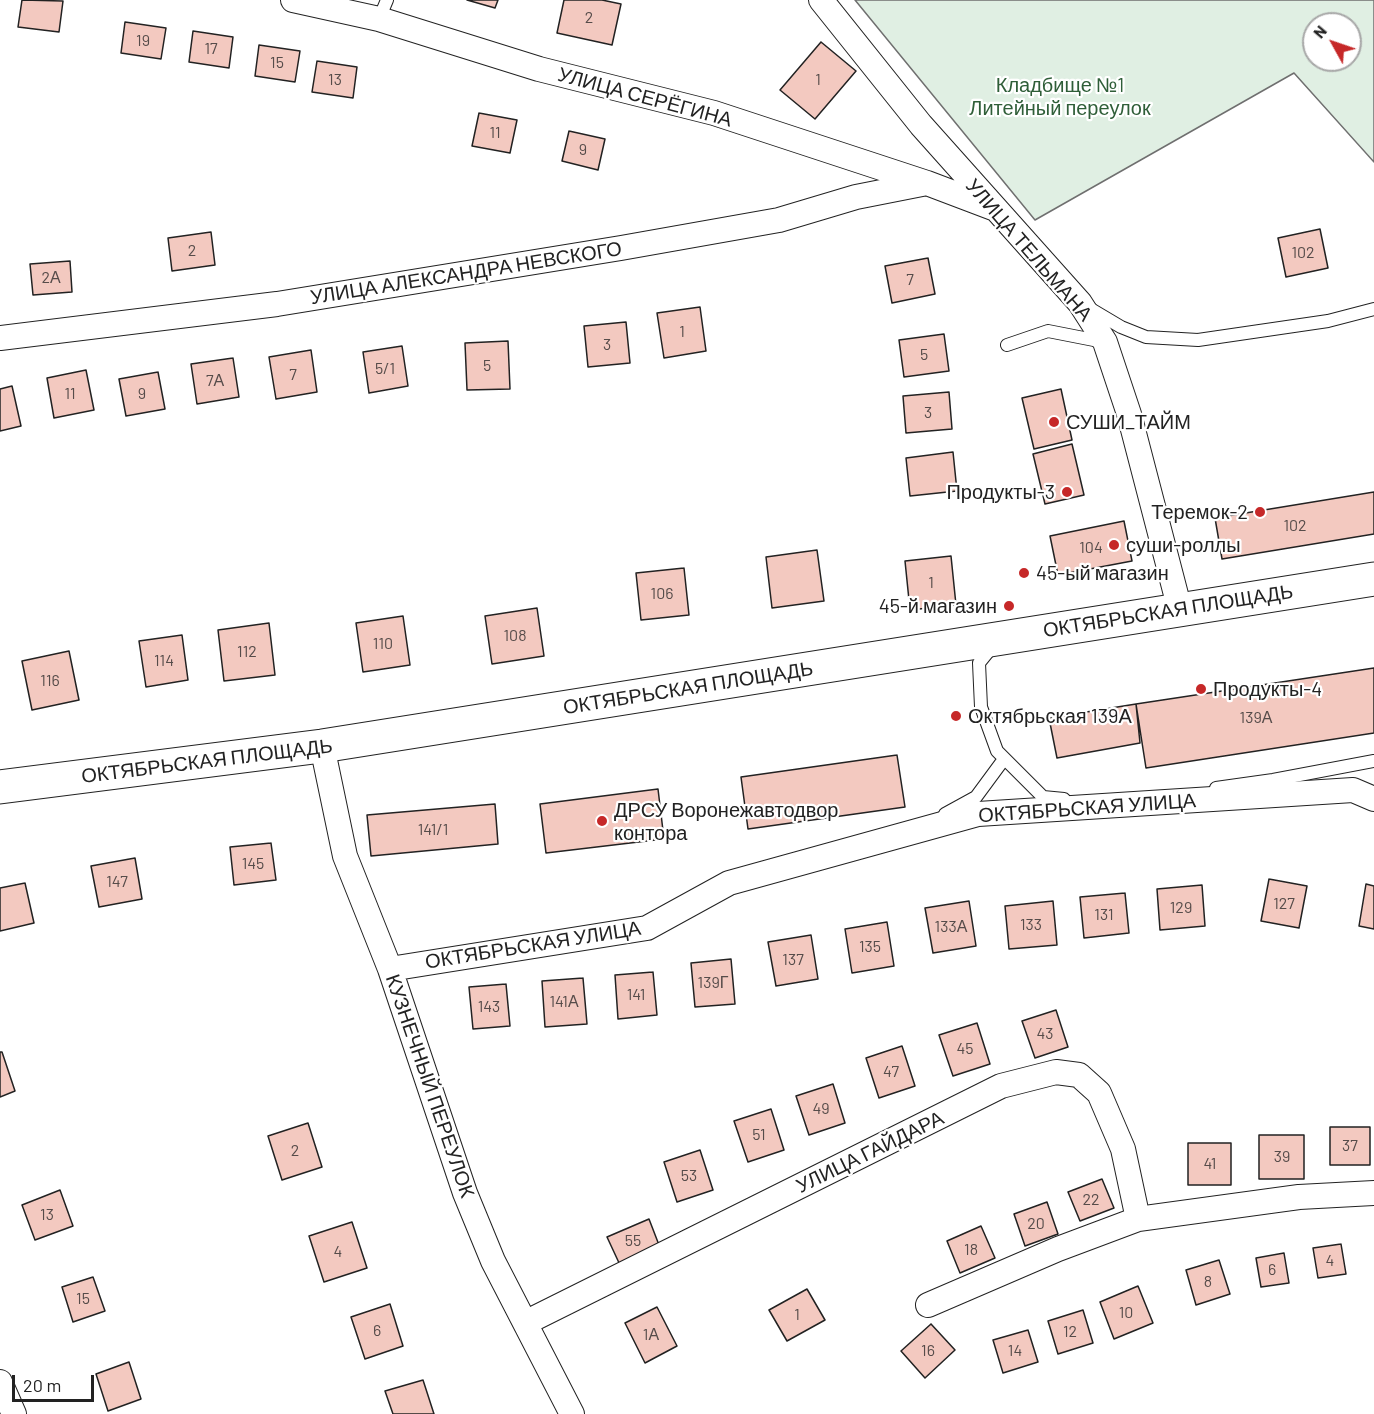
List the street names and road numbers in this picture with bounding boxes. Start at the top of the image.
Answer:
street label: УЛИЦА СЕРЁГИНА [555,62,735,132]
street label: УЛИЦА ТЕЛЬМАНА [961,174,1097,326]
street label: УЛИЦА АЛЕКСАНДРА НЕВСКОГО [308,236,624,310]
street label: ОКТЯБРЬСКАЯ ПЛОЩАДЬ [1041,579,1295,643]
street label: ОКТЯБРЬСКАЯ ПЛОЩАДЬ [561,656,815,720]
street label: ОКТЯБРЬСКАЯ ПЛОЩАДЬ [80,734,334,788]
street label: ОКТЯБРЬСКАЯ УЛИЦА [977,788,1197,828]
street label: ОКТЯБРЬСКАЯ УЛИЦА [423,916,643,974]
street label: КУЗНЕЧНЫЙ ПЕРЕУЛОК [380,971,480,1201]
street label: УЛИЦА ГАЙДАРА [792,1106,948,1198]

